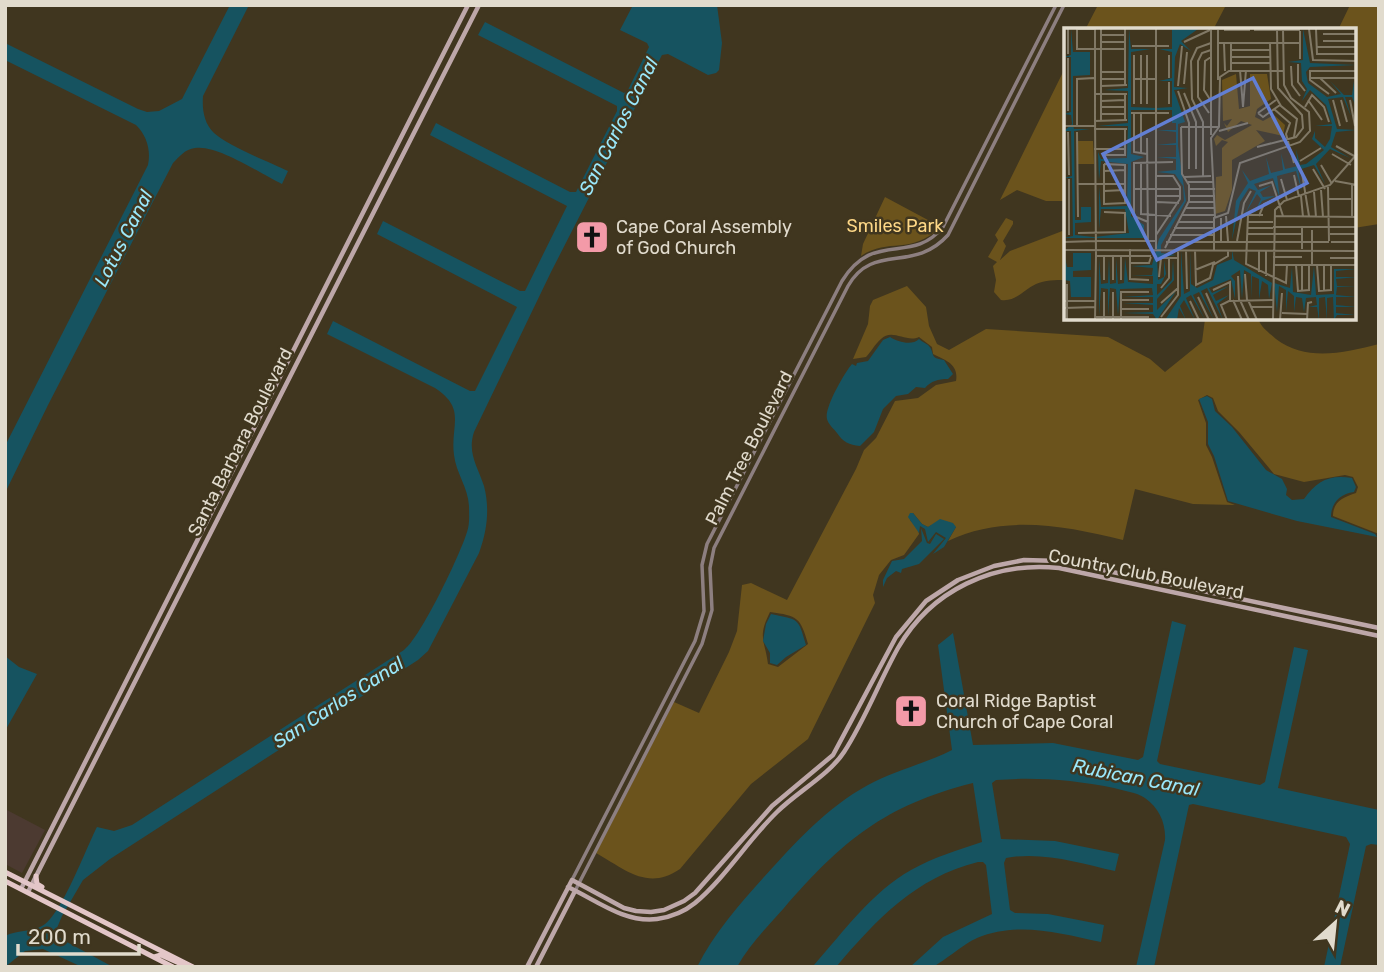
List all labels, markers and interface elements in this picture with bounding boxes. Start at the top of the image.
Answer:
inset map [1064,28,1356,320]
water label: San Carlos Canal [574,53,663,199]
water label: Lotus Canal [89,186,158,290]
park label: Smiles Park [846,215,944,237]
place label: Cape Coral Assembly of God Church [616,216,792,259]
church icon: Cape Coral Assembly of God Church [573,218,611,256]
street label: Santa Barbara Boulevard [183,344,297,540]
street label: Palm Tree Boulevard [701,367,797,529]
street label: Country Club Boulevard [1047,544,1245,604]
water label: San Carlos Canal [269,651,408,753]
place label: Coral Ridge Baptist Church of Cape Coral [936,690,1113,733]
church icon: Coral Ridge Baptist Church of Cape Coral [892,692,930,730]
water label: Rubican Canal [1071,754,1202,801]
north arrow [1300,888,1370,958]
text: N [1331,895,1354,922]
scale bar [18,912,138,956]
text: 200 m [28,924,91,949]

